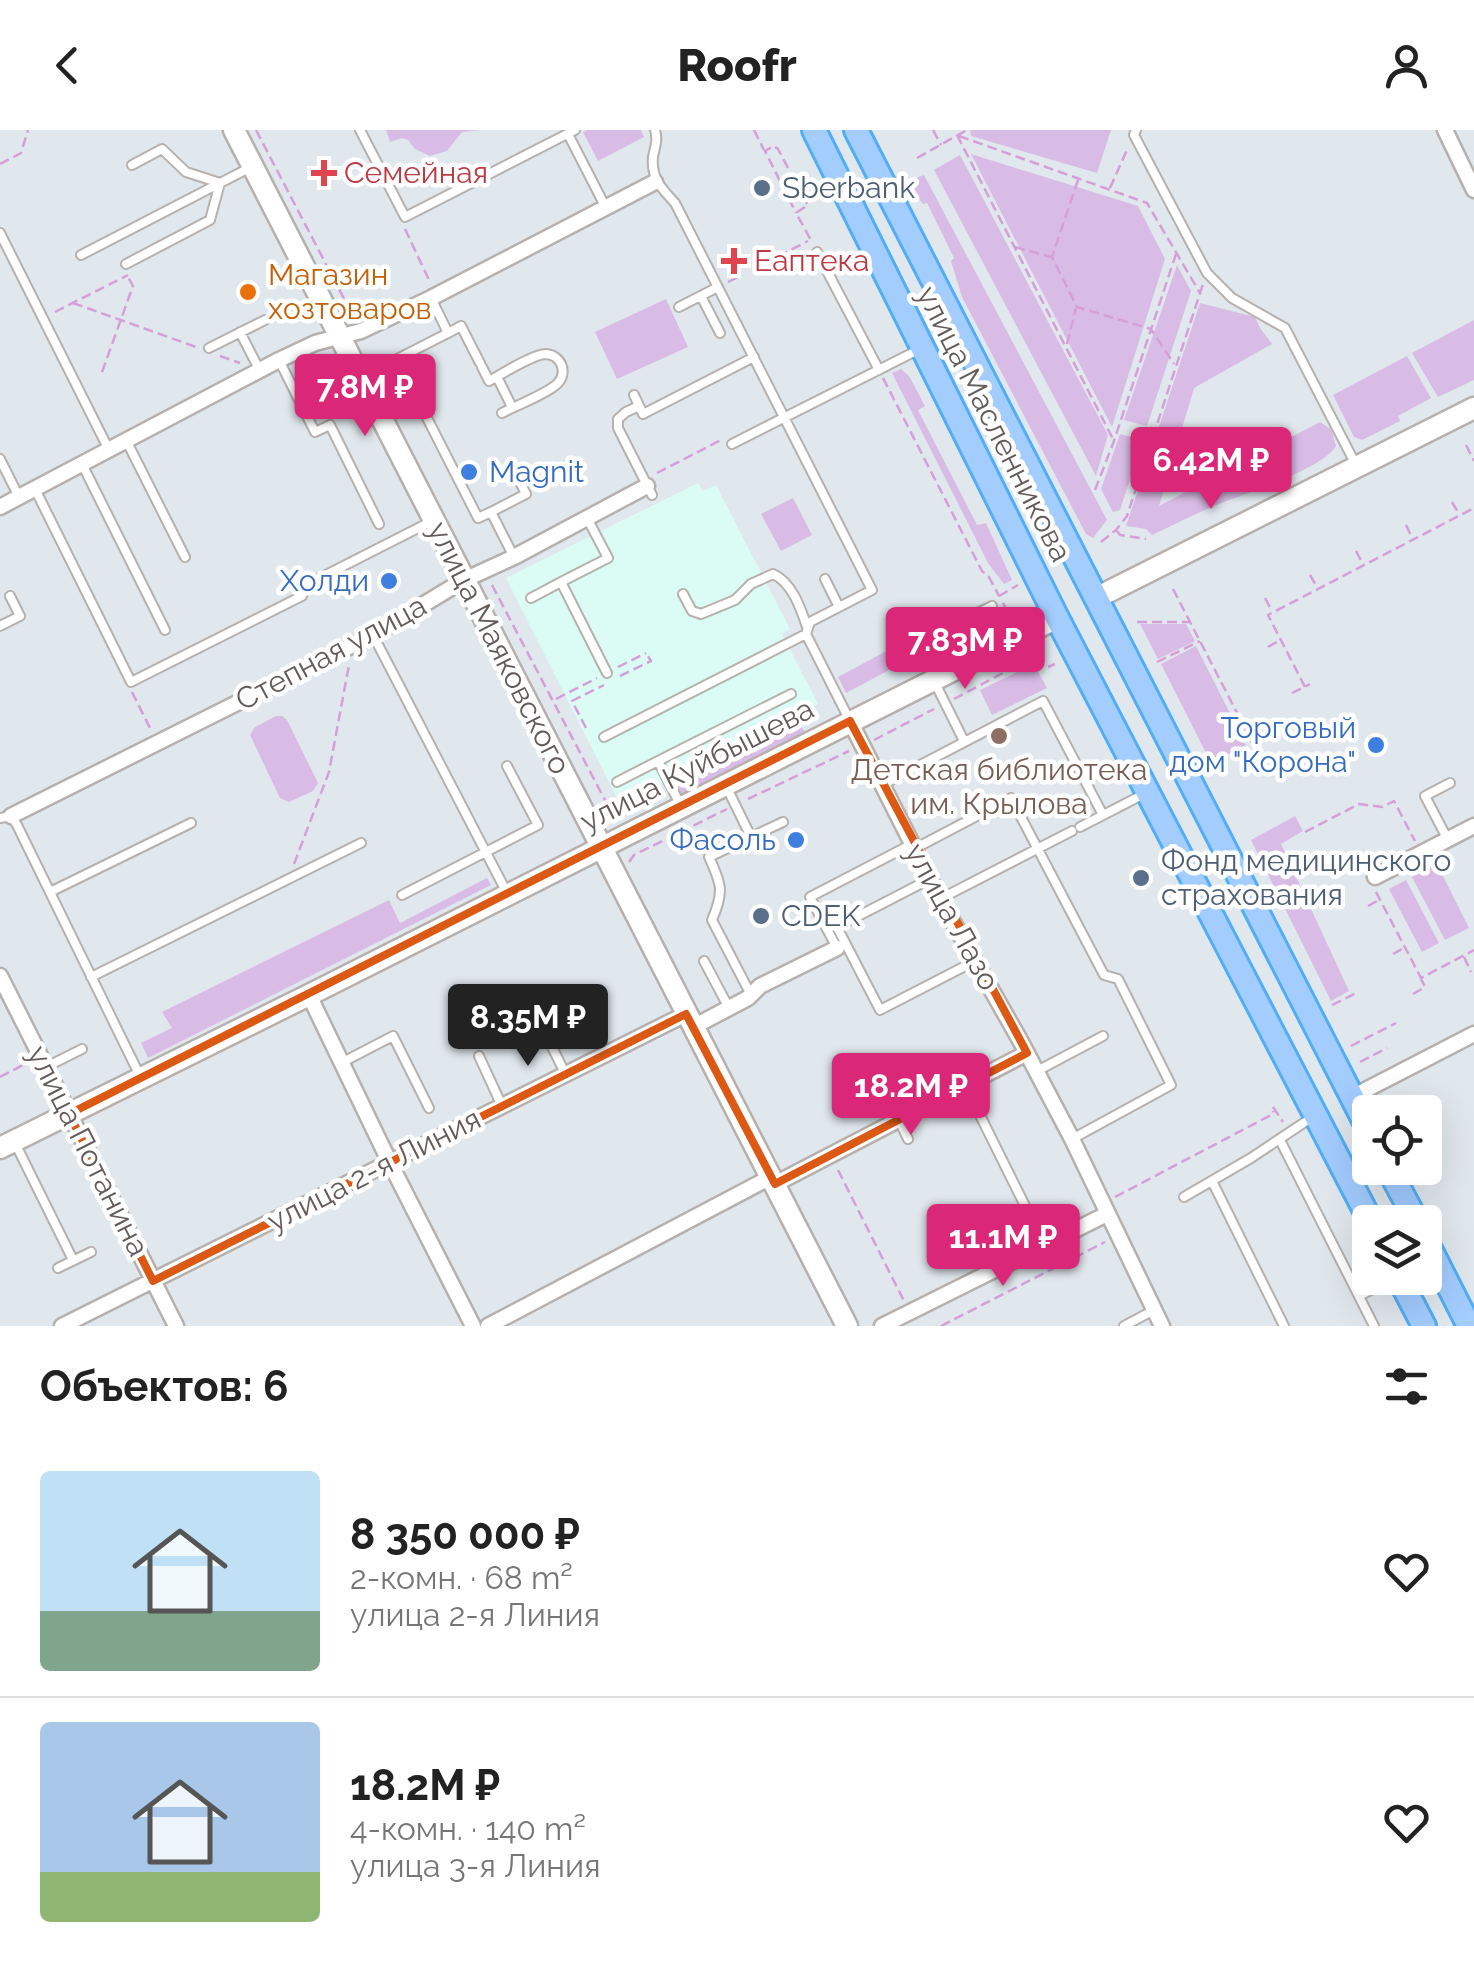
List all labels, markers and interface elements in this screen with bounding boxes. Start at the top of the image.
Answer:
icon: back [40,38,95,93]
icon: person [1379,38,1434,93]
text: Roofr [677,39,797,92]
place label: Семейная [344,155,488,190]
marker: Семейная [313,162,335,184]
place label: Sberbank [782,170,915,205]
marker: Sberbank [751,177,773,199]
place label: Еаптека [754,243,869,278]
marker: Еаптека [723,250,745,272]
place label: Магазин хозтоваров [268,257,432,326]
street label: улица Масленникова [910,280,1079,567]
marker: Магазин хозтоваров [237,281,259,303]
pin: 7.8M ₽ [284,354,446,439]
text: 7.8M ₽ [317,368,413,405]
pin: 6.42M ₽ [1119,427,1303,512]
text: 6.42M ₽ [1153,441,1269,478]
place label: Magnit [489,454,584,489]
marker: Magnit [458,461,480,483]
street label: улица Маяковского [421,516,578,780]
place label: Холди [280,563,369,598]
marker: Холди [378,570,400,592]
street label: Степная улица [230,588,432,717]
pin: 7.83M ₽ [873,607,1057,692]
text: 7.83M ₽ [908,621,1022,658]
street label: улица Куйбышева [574,691,819,839]
place label: Торговый дом "Корона" [1169,710,1356,779]
marker: Детская библиотека им. Крылова [988,725,1010,747]
marker: Торговый дом "Корона" [1365,734,1387,756]
place label: Детская библиотека им. Крылова [851,752,1147,821]
place label: Фасоль [670,822,776,857]
marker: Фасоль [785,829,807,851]
street label: улица Лазо [898,837,1007,996]
place label: Фонд медицинского страхования [1161,843,1451,912]
marker: Фонд медицинского страхования [1130,867,1152,889]
place label: CDEK [781,898,861,933]
marker: CDEK [750,905,772,927]
pin: 8.35M ₽ [436,984,620,1069]
text: 8.35M ₽ [470,998,586,1035]
street label: улица Потанина [20,1040,157,1262]
pin: 18.2M ₽ [819,1053,1003,1138]
text: 18.2M ₽ [854,1067,968,1104]
map controls [1352,1095,1442,1295]
button: locate [1352,1095,1442,1185]
street label: улица 2-я Линия [261,1101,486,1238]
pin: 11.1M ₽ [911,1204,1095,1289]
button: layers [1352,1205,1442,1295]
text: 11.1M ₽ [949,1218,1057,1255]
icon: filters [1379,1359,1434,1414]
text: Объектов: 6 [40,1362,288,1411]
text: 8 350 000 ₽ [350,1510,580,1559]
icon: home [120,1511,240,1631]
icon: heart [1379,1544,1434,1599]
text: 2-комн. · 68 m² [350,1559,573,1596]
text: улица 2-я Линия [350,1596,600,1633]
text: 18.2M ₽ [350,1761,500,1810]
icon: home [120,1762,240,1882]
icon: heart [1379,1795,1434,1850]
text: 4-комн. · 140 m² [350,1810,586,1847]
text: улица 3-я Линия [350,1847,601,1884]

